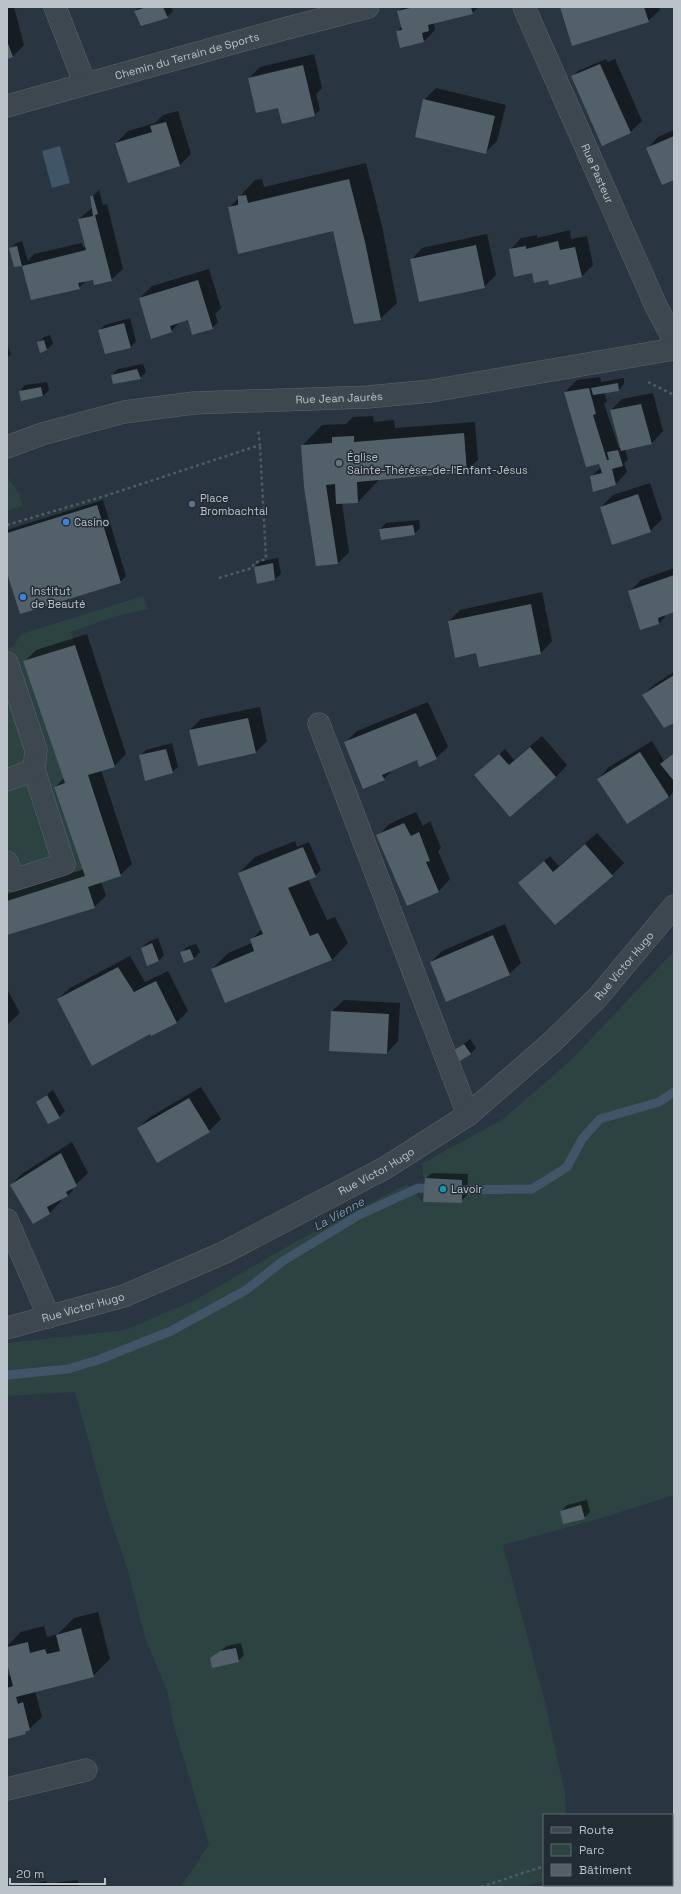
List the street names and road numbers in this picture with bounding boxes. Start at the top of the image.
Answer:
street label: Chemin du Terrain de Sports [113,29,261,83]
street label: Rue Pasteur [578,142,617,205]
street label: Rue Jean Jaurès [295,389,383,406]
street label: Rue Victor Hugo [591,928,657,1003]
street label: Rue Victor Hugo [336,1144,417,1198]
street label: Rue Victor Hugo [40,1289,126,1325]

